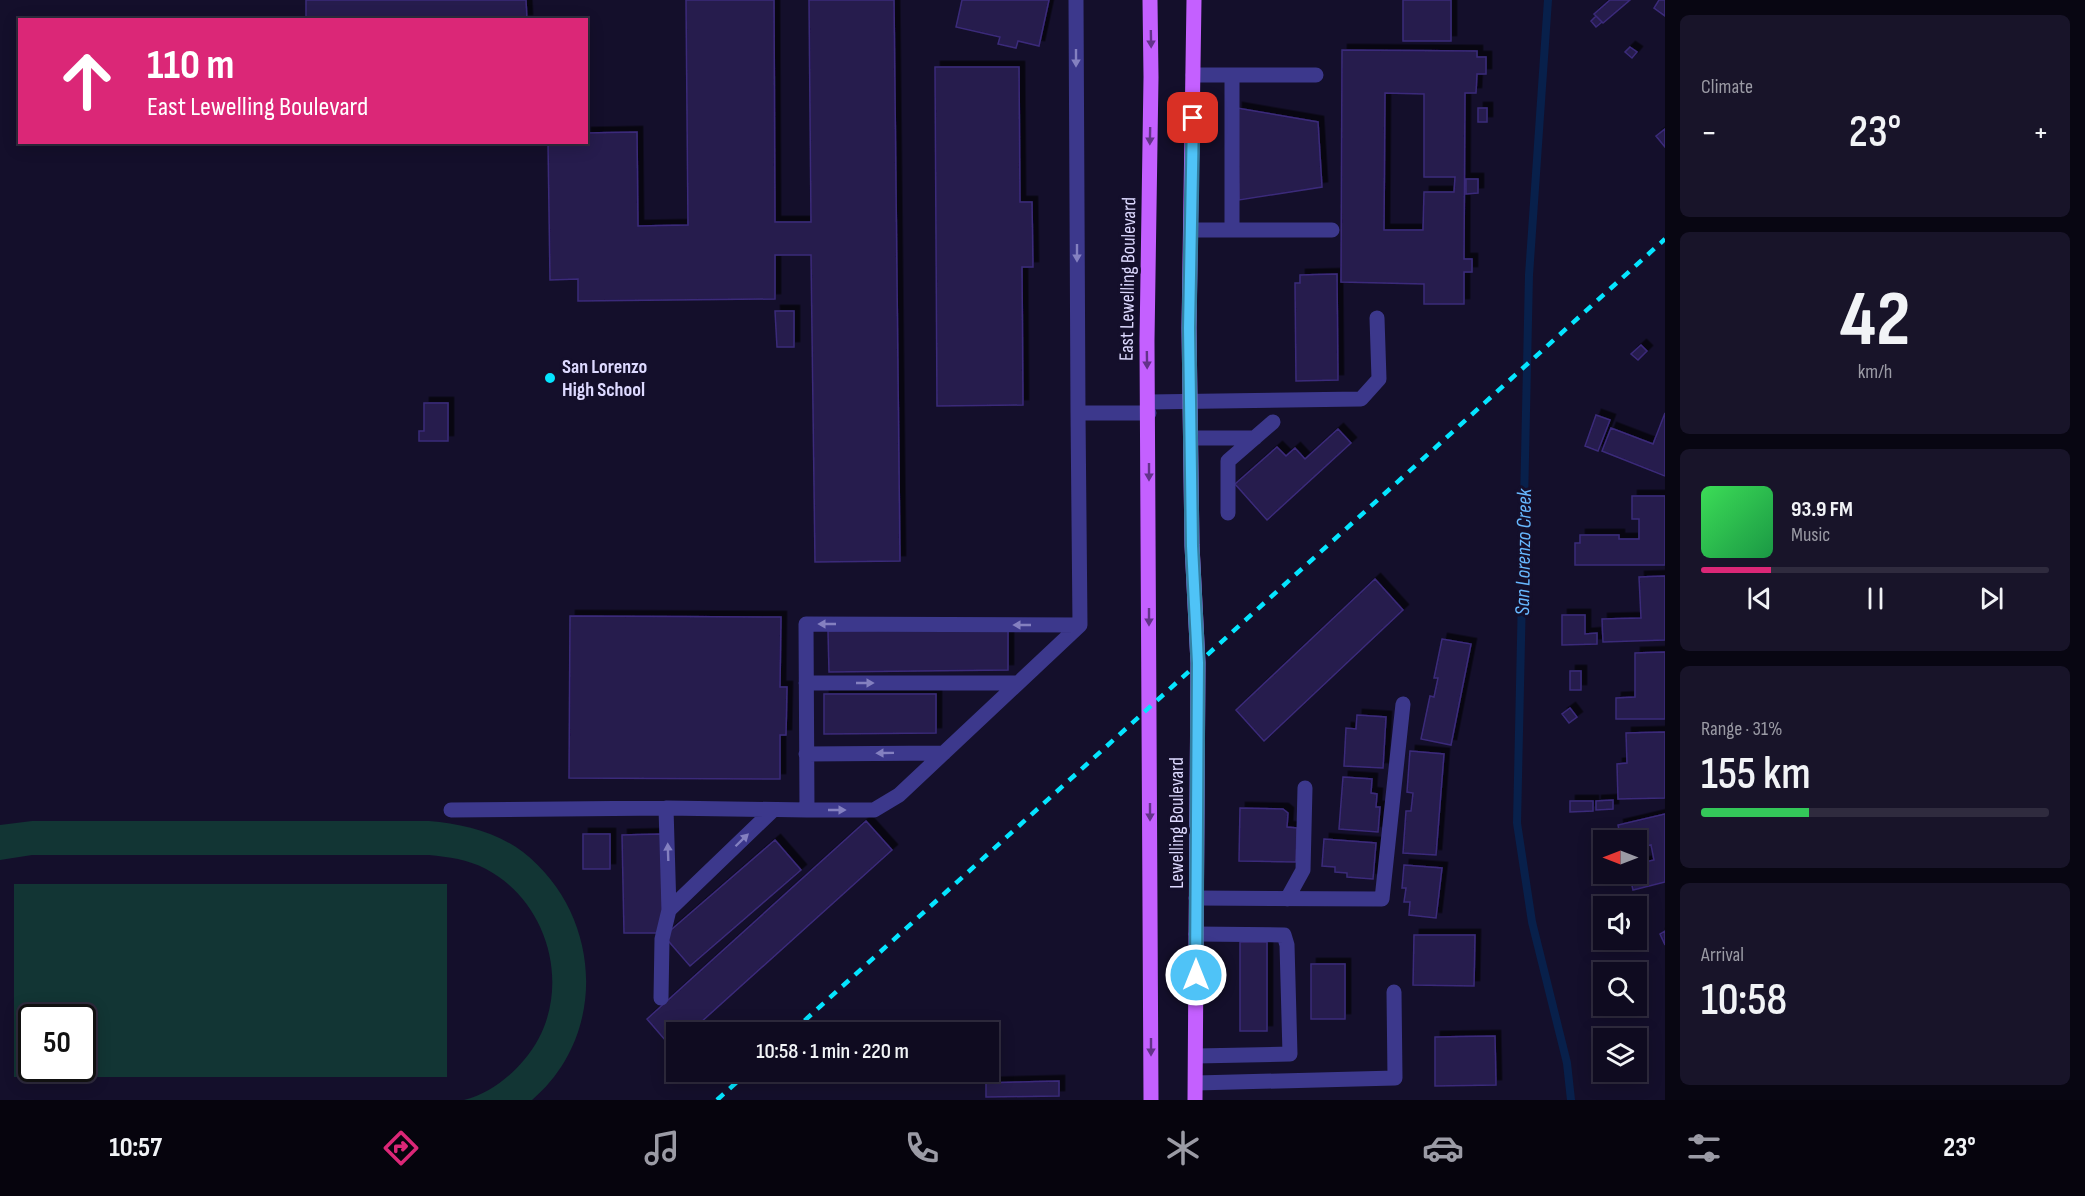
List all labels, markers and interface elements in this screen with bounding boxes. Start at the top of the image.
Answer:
one-way arrow [1146,29,1156,48]
text: 110 m [147,40,234,91]
icon: ahead [48,42,126,120]
one-way arrow [1071,49,1081,68]
text: Climate [1701,75,1753,99]
text: East Lewelling Boulevard [147,91,368,123]
pin [1167,92,1218,143]
icon: arrive [1176,101,1209,134]
text: 23° [1849,105,1901,160]
text: − [1701,113,1717,153]
text: + [2033,113,2049,153]
one-way arrow [1145,126,1155,145]
street label: East Lewelling Boulevard [1115,197,1141,361]
one-way arrow [1072,244,1082,263]
text: 42 [1840,274,1910,367]
one-way arrow [1143,350,1152,369]
place label: San Lorenzo High School [562,355,647,402]
text: km/h [1858,360,1892,384]
marker: San Lorenzo High School [543,371,557,385]
one-way arrow [1144,462,1154,481]
water label: San Lorenzo Creek [1510,487,1537,616]
text: 93.9 FM [1791,496,1853,523]
text: Music [1791,523,1830,547]
icon: previous [1743,582,1776,615]
icon: pause [1859,582,1892,615]
icon: next [1975,582,2008,615]
one-way arrow [1144,607,1154,626]
one-way arrow [817,619,836,629]
one-way arrow [1012,620,1031,630]
one-way arrow [855,678,874,688]
text: Range · 31% [1701,717,1782,741]
text: 155 km [1701,747,1811,802]
one-way arrow [876,748,895,758]
street label: Lewelling Boulevard [1165,757,1189,889]
one-way arrow [1145,802,1155,821]
one-way arrow [827,805,846,815]
north arrow [1593,830,1647,884]
map controls [1593,830,1647,1082]
one-way arrow [734,834,748,848]
one-way arrow [663,842,672,861]
button: sound [1593,896,1647,950]
position arrow [1164,943,1228,1007]
text: Arrival [1701,943,1744,967]
button: search [1593,962,1647,1016]
text: 10:58 [1701,973,1787,1028]
speed limit sign: 50 [18,1004,96,1082]
button: layers [1593,1028,1647,1082]
text: 10:58 · 1 min · 220 m [756,1038,909,1065]
one-way arrow [1146,1038,1156,1057]
icon: directions [380,1127,422,1169]
icon: music [641,1127,683,1169]
icon: phone [901,1127,943,1169]
icon: climate [1162,1127,1204,1169]
icon: car [1422,1127,1464,1169]
icon: filters [1683,1127,1725,1169]
text: 10:57 [109,1132,162,1164]
text: 23° [1943,1132,1976,1164]

